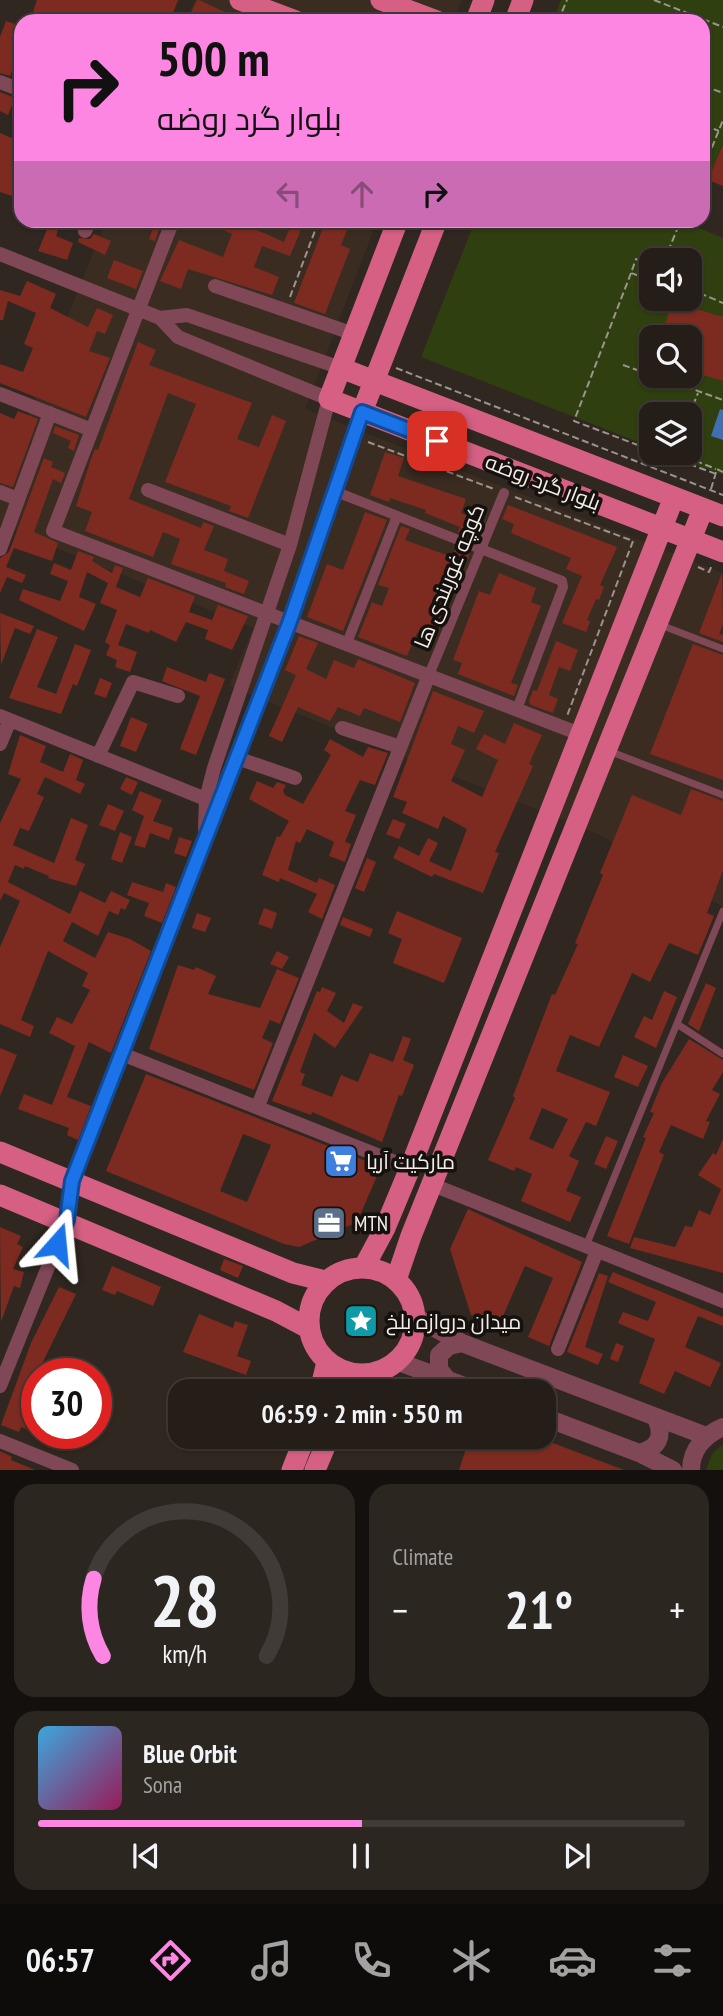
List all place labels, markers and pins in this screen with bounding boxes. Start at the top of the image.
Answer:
pin [407,411,467,471]
supermarket icon: مارکیت آریا [322,1142,360,1180]
place label: مارکیت آریا [366,1148,455,1175]
office icon: MTN [310,1204,348,1242]
place label: MTN [354,1210,388,1237]
place icon: میدان دروازه بلخ [342,1302,380,1340]
place label: میدان دروازه بلخ [386,1308,521,1336]

